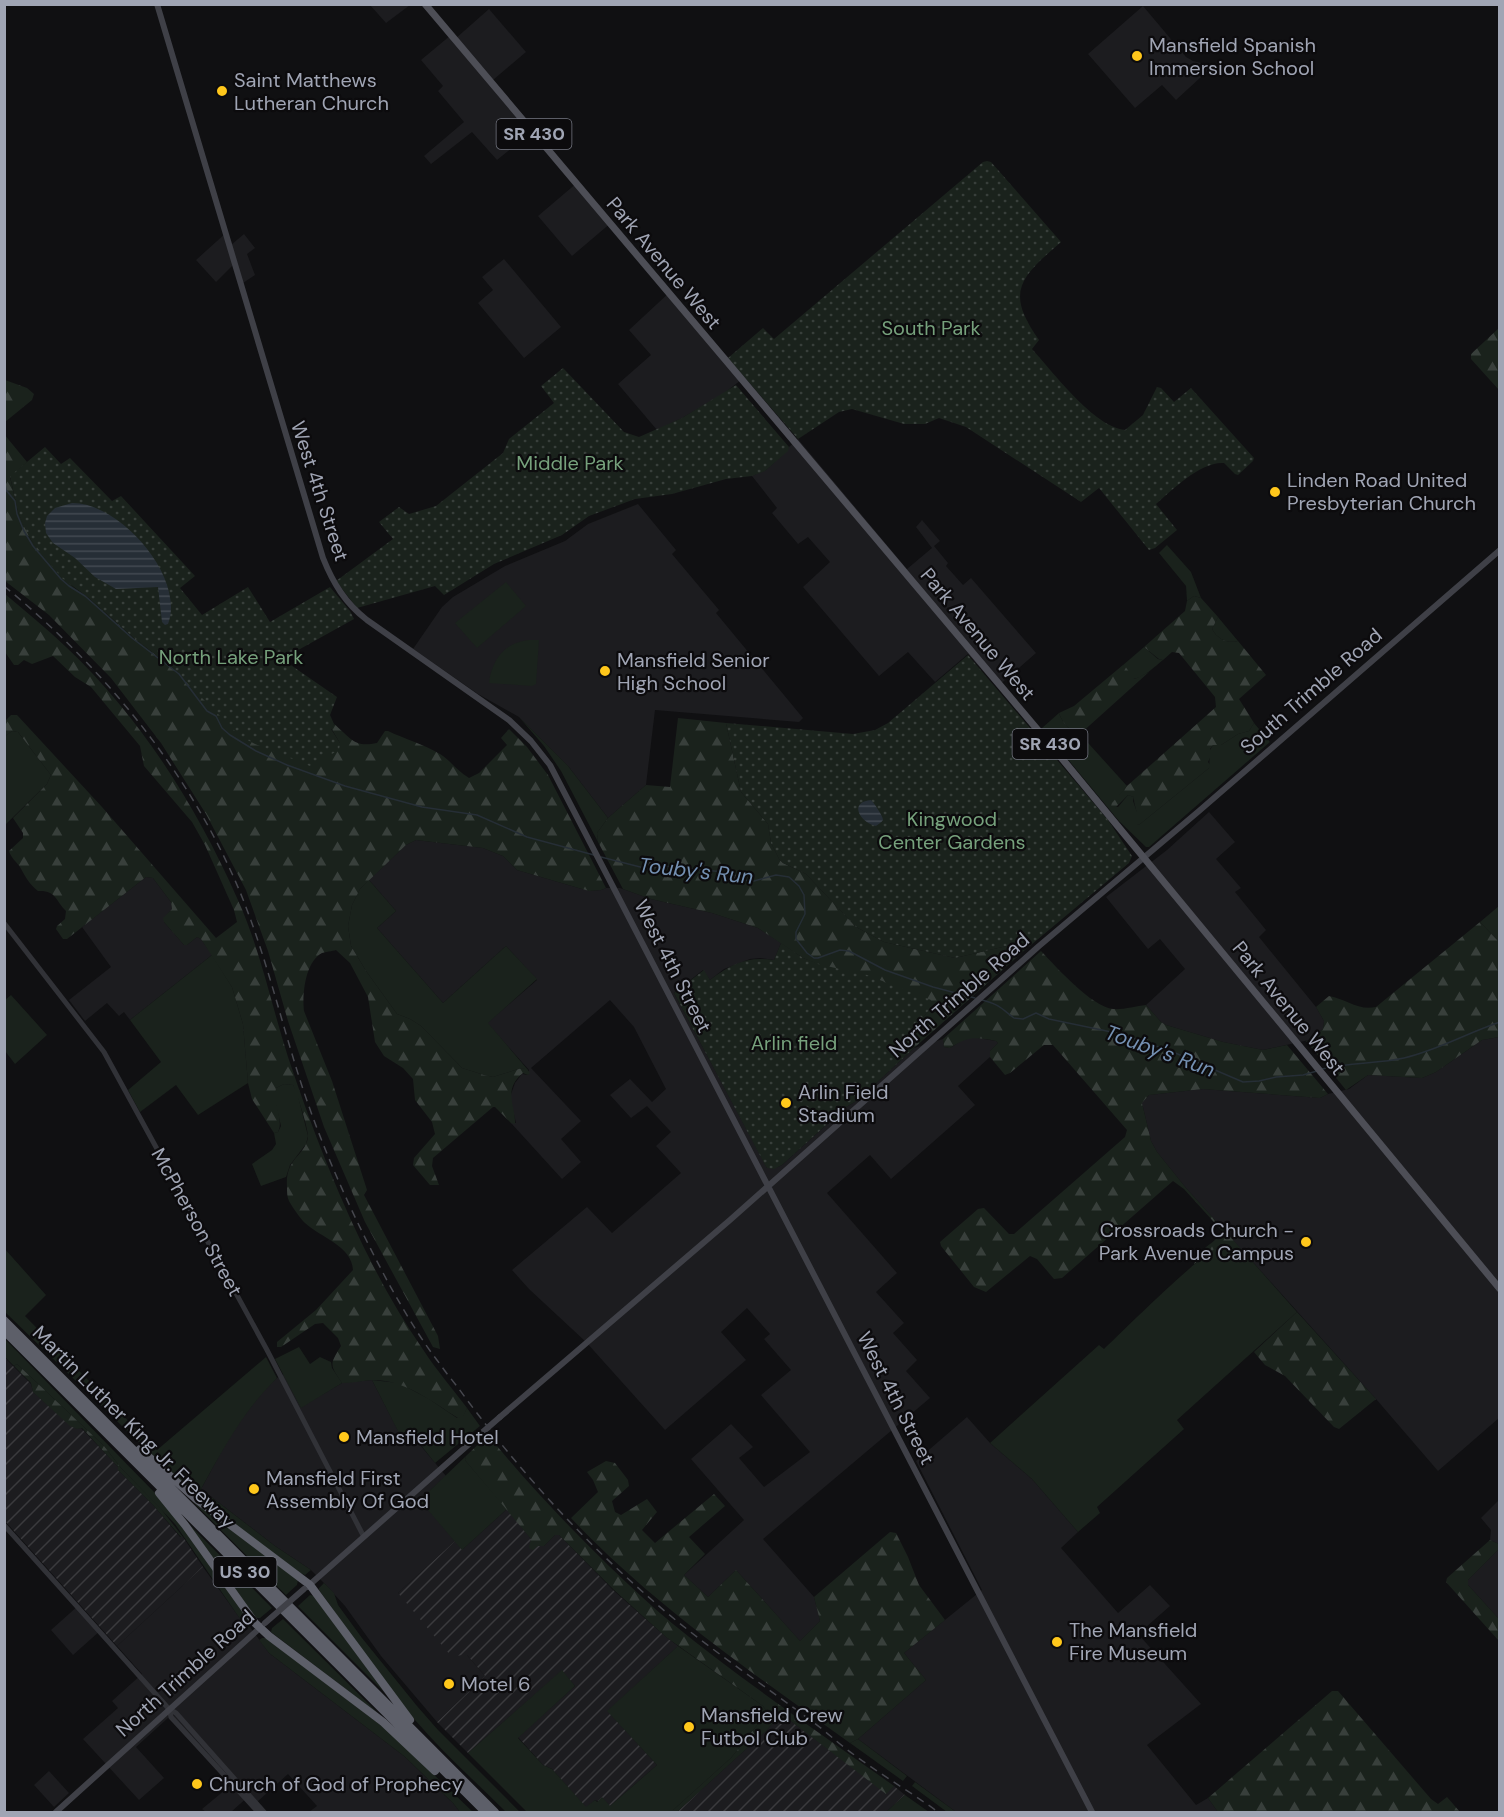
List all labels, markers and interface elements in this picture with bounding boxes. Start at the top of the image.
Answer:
place label: Mansfield Spanish Immersion School [1149,32,1316,81]
marker: Mansfield Spanish Immersion School [1130,49,1144,63]
place label: Saint Matthews Lutheran Church [234,67,389,116]
marker: Saint Matthews Lutheran Church [215,84,229,98]
road number: SR 430 [496,119,572,149]
street label: Park Avenue West [601,191,727,335]
park label: South Park [881,315,981,341]
street label: West 4th Street [285,418,355,565]
park label: Middle Park [516,450,624,476]
place label: Linden Road United Presbyterian Church [1287,467,1476,516]
marker: Linden Road United Presbyterian Church [1268,485,1282,499]
street label: Park Avenue West [915,562,1041,706]
street label: South Trimble Road [1235,622,1387,760]
park label: North Lake Park [159,644,303,670]
place label: Mansfield Senior High School [617,647,770,696]
marker: Mansfield Senior High School [598,664,612,678]
road number: SR 430 [1012,729,1088,759]
park label: Kingwood Center Gardens [878,806,1026,855]
water label: Touby's Run [637,851,755,891]
street label: West 4th Street [628,895,718,1037]
street label: North Trimble Road [883,927,1035,1063]
street label: Park Avenue West [1227,936,1351,1081]
water label: Touby's Run [1101,1018,1219,1084]
park label: Arlin field [751,1030,837,1056]
place label: Arlin Field Stadium [798,1079,889,1128]
marker: Arlin Field Stadium [779,1096,793,1110]
street label: McPherson Street [146,1143,249,1301]
place label: Crossroads Church - Park Avenue Campus [1099,1217,1294,1266]
marker: Crossroads Church - Park Avenue Campus [1299,1235,1313,1249]
street label: Martin Luther King Jr. Freeway [27,1320,241,1534]
street label: West 4th Street [851,1327,941,1469]
place label: Mansfield Hotel [356,1424,499,1450]
marker: Mansfield Hotel [337,1430,351,1444]
place label: Mansfield First Assembly Of God [266,1465,429,1514]
marker: Mansfield First Assembly Of God [247,1482,261,1496]
road number: US 30 [214,1557,276,1587]
street label: North Trimble Road [110,1604,260,1742]
place label: The Mansfield Fire Museum [1069,1617,1197,1666]
marker: The Mansfield Fire Museum [1050,1635,1064,1649]
place label: Motel 6 [461,1671,531,1697]
marker: Motel 6 [442,1677,456,1691]
place label: Mansfield Crew Futbol Club [701,1702,843,1751]
marker: Mansfield Crew Futbol Club [682,1720,696,1734]
place label: Church of God of Prophecy [209,1771,463,1797]
marker: Church of God of Prophecy [190,1777,204,1791]

